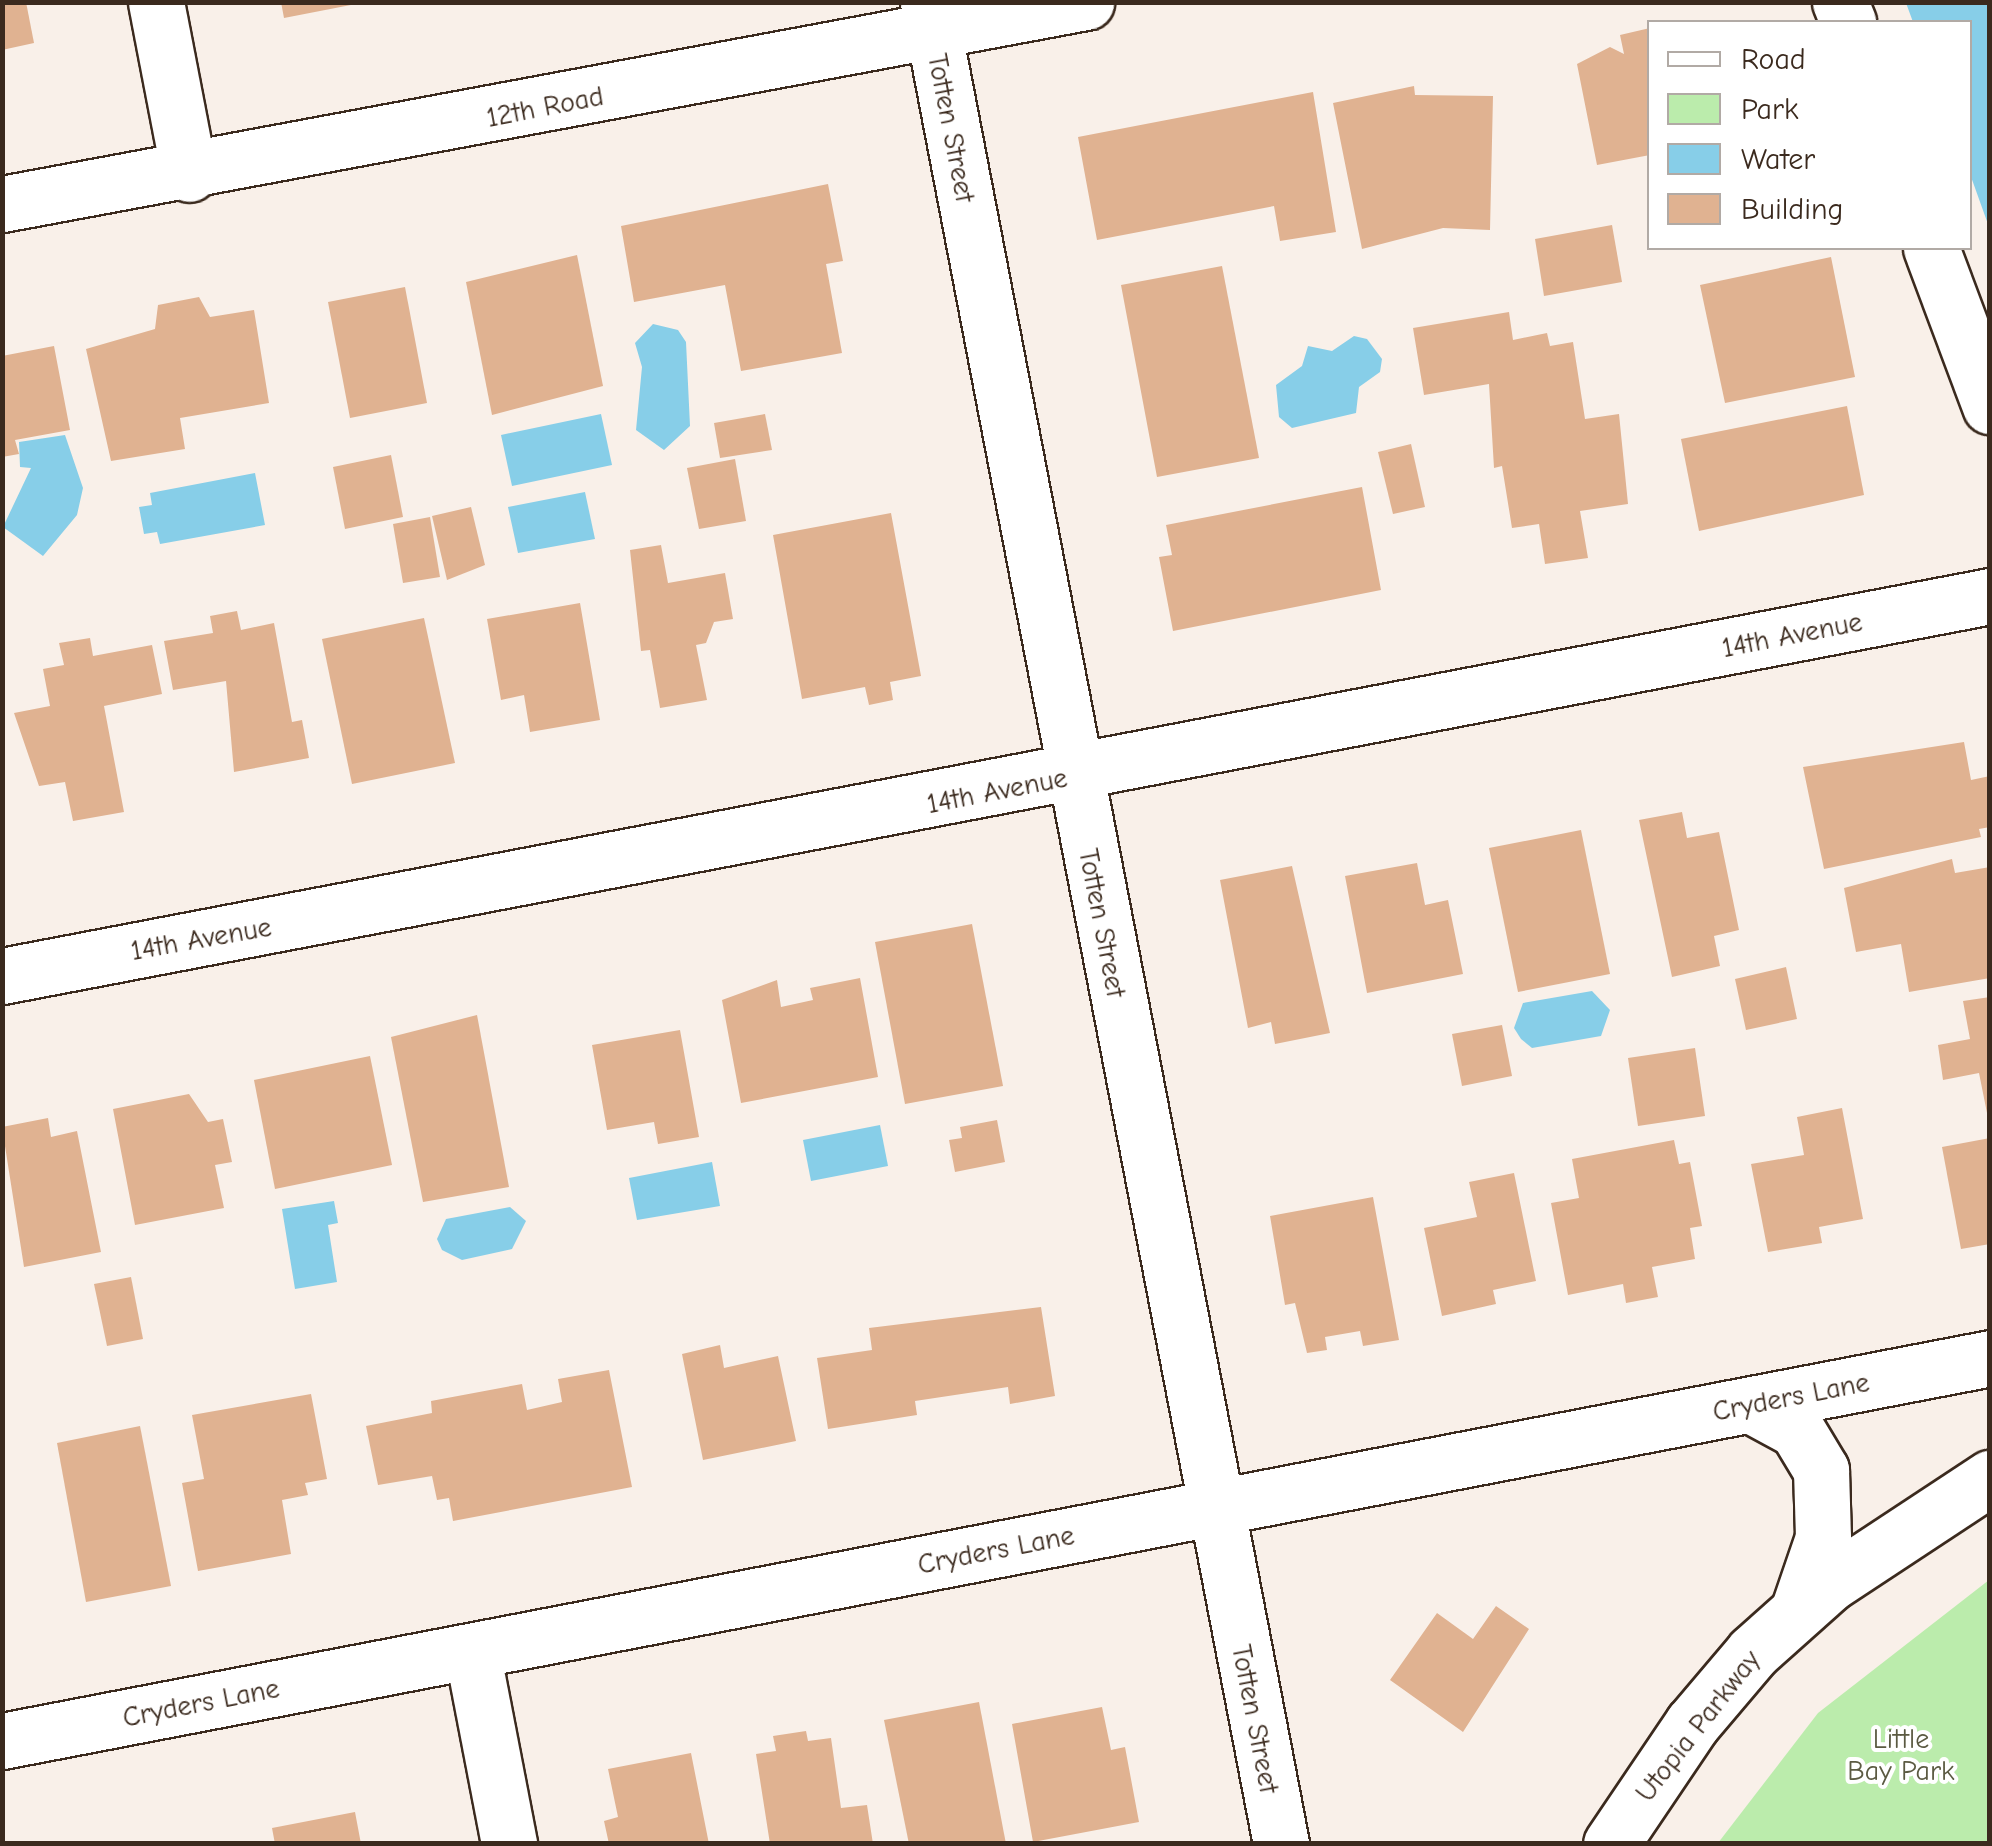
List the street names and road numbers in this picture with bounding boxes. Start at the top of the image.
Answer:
street label: Totten Street [920,51,982,205]
street label: 12th Road [484,79,606,135]
street label: 14th Avenue [1719,605,1865,665]
street label: 14th Avenue [924,761,1070,821]
street label: Totten Street [1071,846,1133,1000]
street label: 14th Avenue [128,910,274,968]
street label: Cryders Lane [1710,1365,1872,1429]
street label: Cryders Lane [915,1518,1077,1582]
street label: Totten Street [1224,1642,1286,1796]
street label: Utopia Parkway [1628,1643,1768,1809]
street label: Cryders Lane [120,1671,282,1735]

